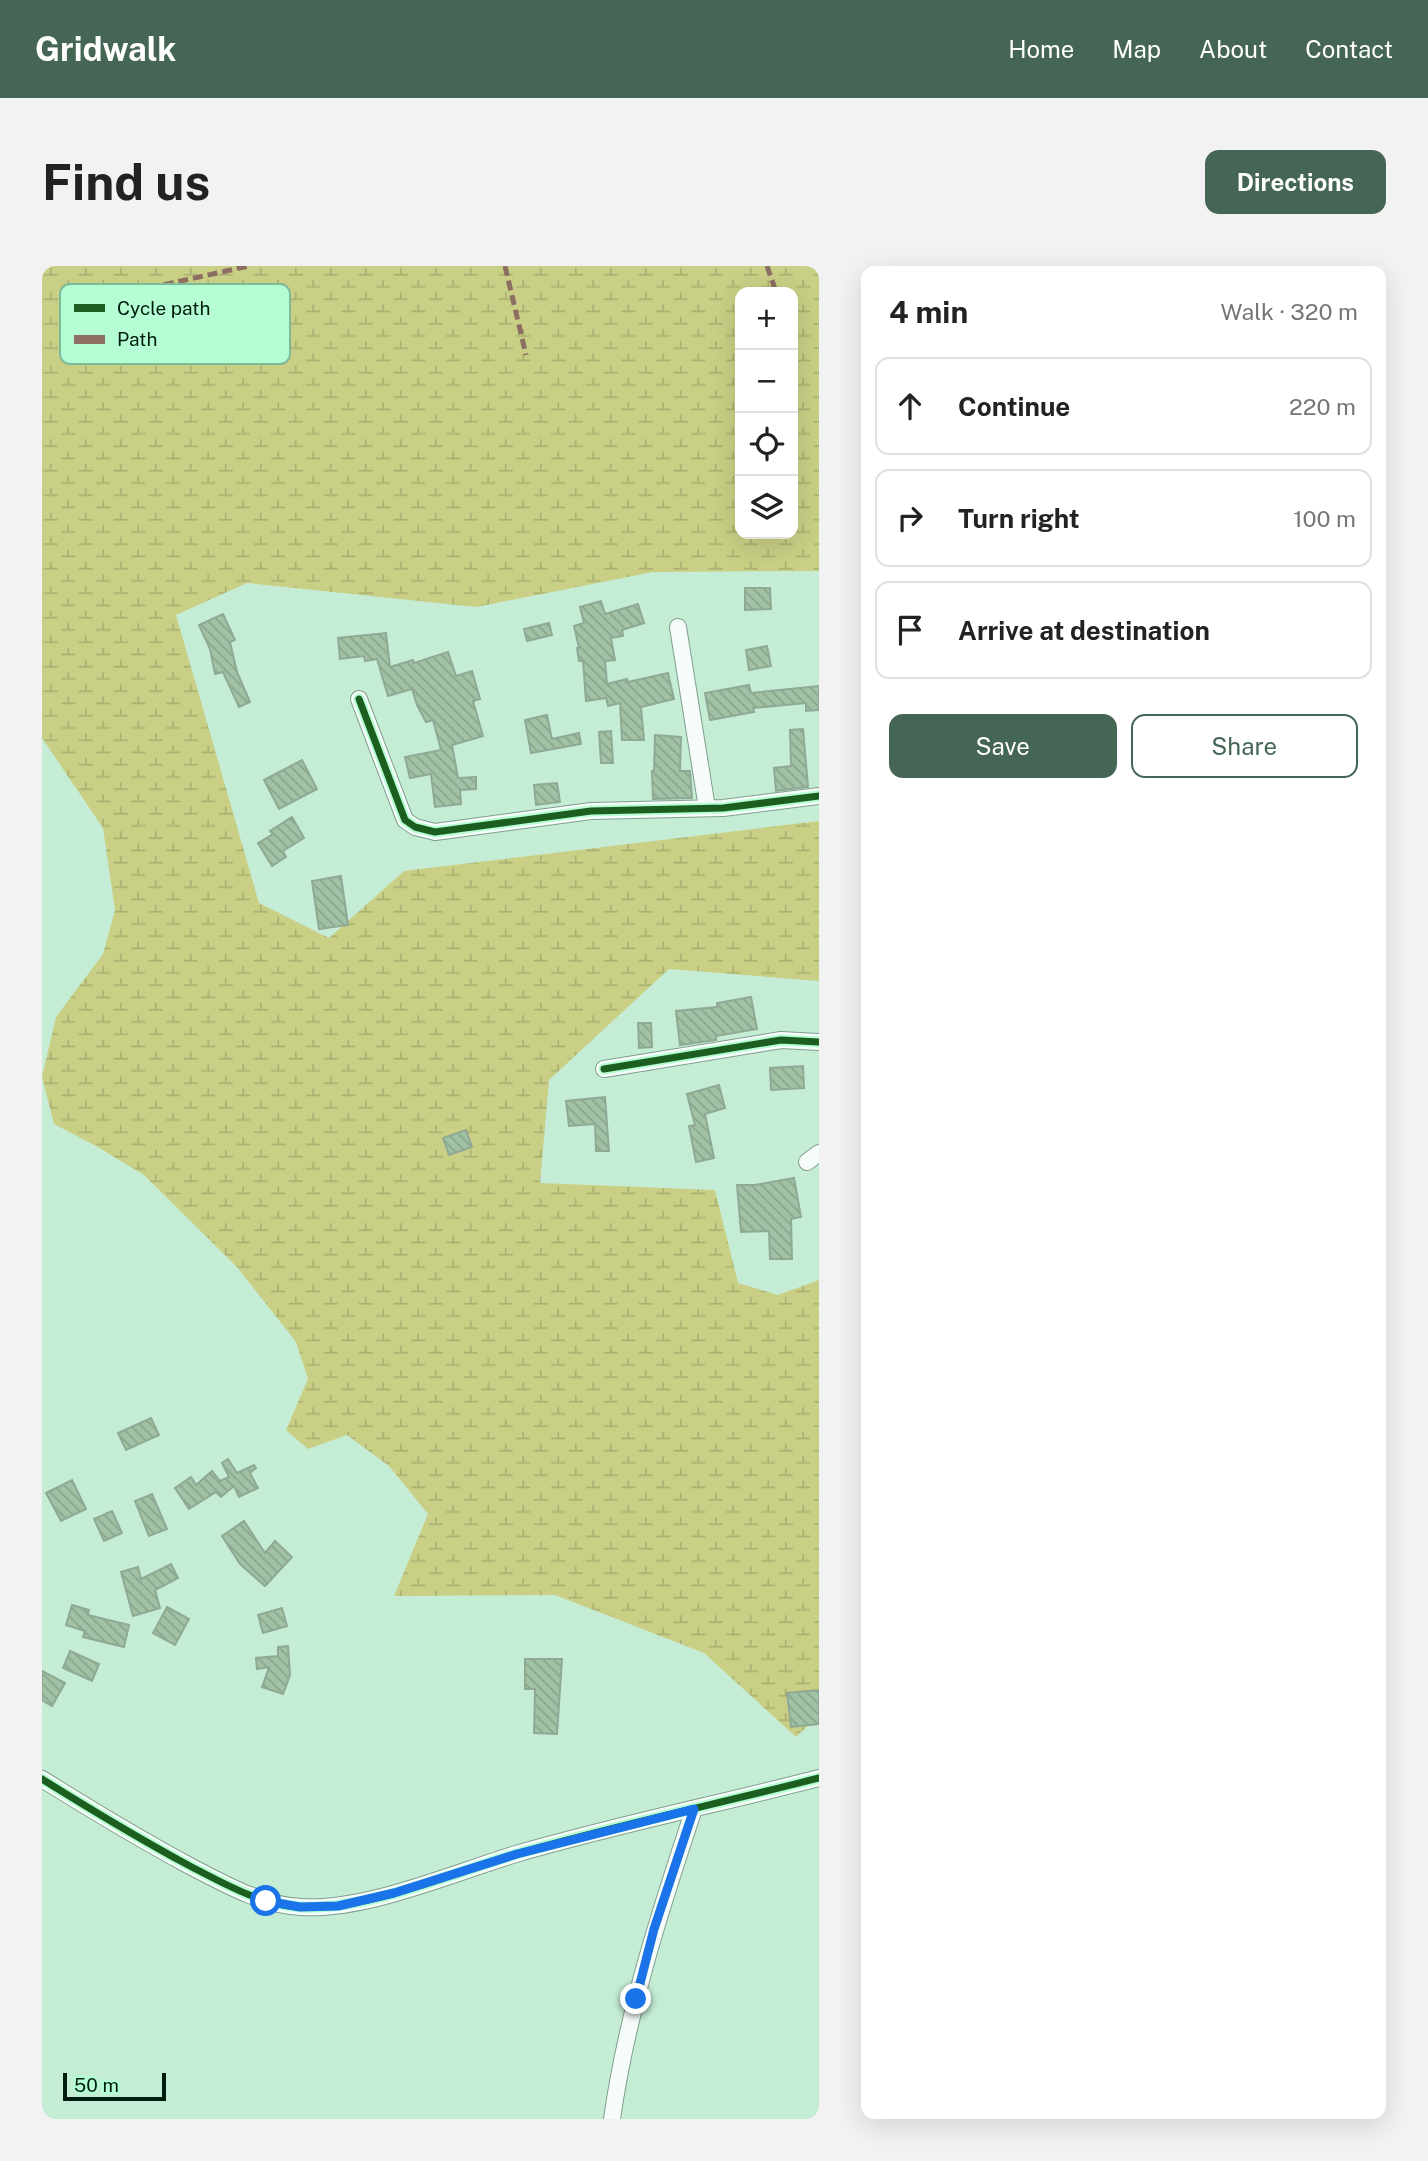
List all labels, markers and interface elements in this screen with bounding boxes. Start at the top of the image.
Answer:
text: Gridwalk [35,30,176,68]
text: Home [1008,35,1074,63]
text: Map [1112,35,1161,63]
text: About [1199,35,1267,63]
text: Contact [1305,35,1393,63]
button: Directions [1205,150,1386,214]
text: Find us [42,153,210,211]
legend [60,284,290,364]
map controls [735,287,798,539]
button: + [735,287,798,350]
text: 4 min [889,294,968,330]
text: Cycle path [117,297,210,319]
text: Walk · 320 m [1221,298,1358,325]
text: Path [117,328,157,350]
button: − [735,350,798,413]
icon: ahead [891,387,929,425]
text: Continue [958,391,1070,422]
text: 220 m [1289,393,1356,420]
button: locate [735,413,798,476]
button: layers [735,476,798,539]
icon: right [891,499,929,537]
text: Turn right [958,503,1080,534]
text: 100 m [1293,505,1356,532]
icon: arrive [891,611,929,649]
text: Arrive at destination [958,615,1210,646]
button: Save [889,714,1117,778]
button: Share [1131,714,1358,778]
route start [250,1885,281,1916]
route end [620,1983,651,2014]
scale bar [63,2070,166,2102]
text: 50 m [74,2074,119,2096]

